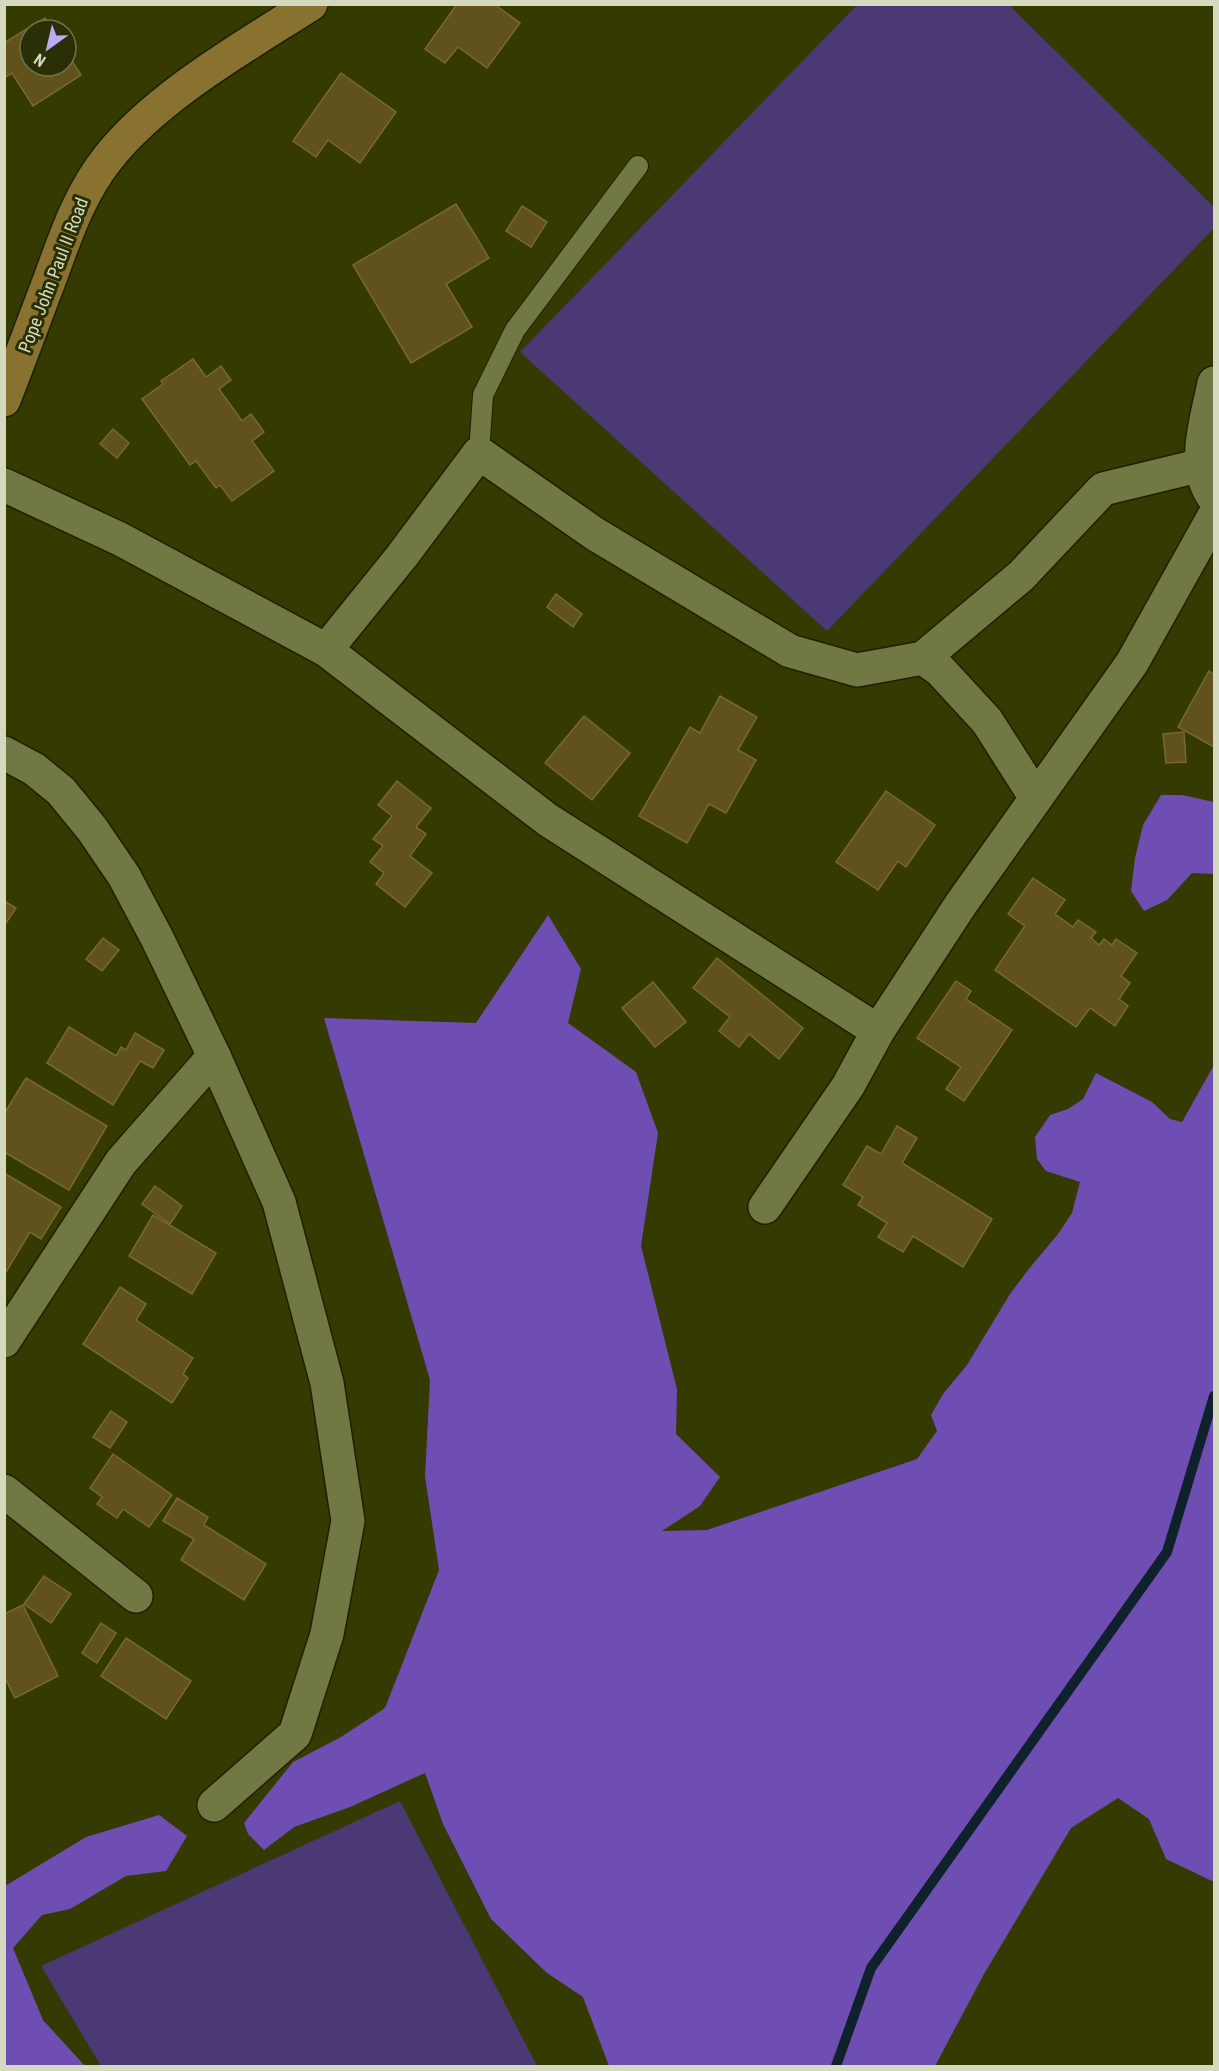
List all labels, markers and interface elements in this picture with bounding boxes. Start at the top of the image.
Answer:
north arrow [18,18,78,78]
text: N [31,49,49,71]
street label: Pope John Paul II Road [14,195,92,355]

